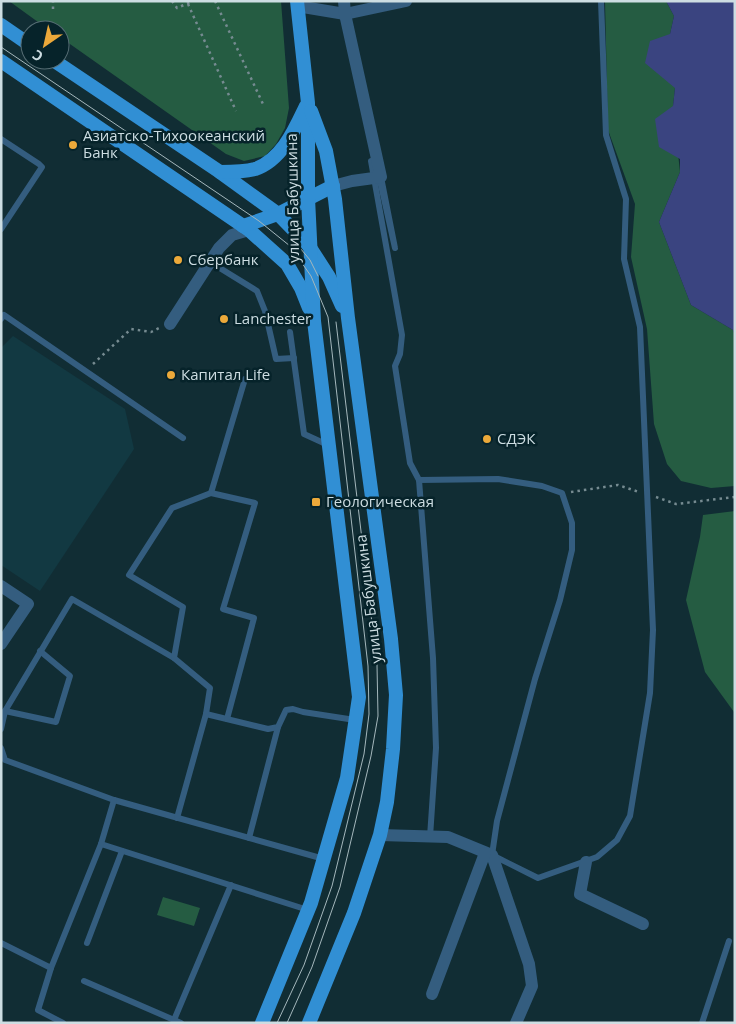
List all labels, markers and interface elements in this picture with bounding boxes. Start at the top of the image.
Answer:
north arrow [20,20,70,70]
text: С [28,46,46,67]
place label: Азиатско-Тихоокеанский Банк [83,125,265,162]
street label: улица Бабушкина [281,133,303,263]
marker: Азиатско-Тихоокеанский Банк [67,139,79,151]
place label: Сбербанк [188,249,259,269]
marker: Сбербанк [172,254,184,266]
place label: Lanchester [234,308,311,328]
marker: Lanchester [218,313,230,325]
place label: Капитал Life [181,364,270,384]
marker: Капитал Life [165,369,177,381]
place label: СДЭК [497,428,536,448]
marker: СДЭК [481,433,493,445]
place label: Геологическая [326,491,434,511]
marker: Геологическая [310,496,322,508]
street label: улица Бабушкина [350,534,386,665]

